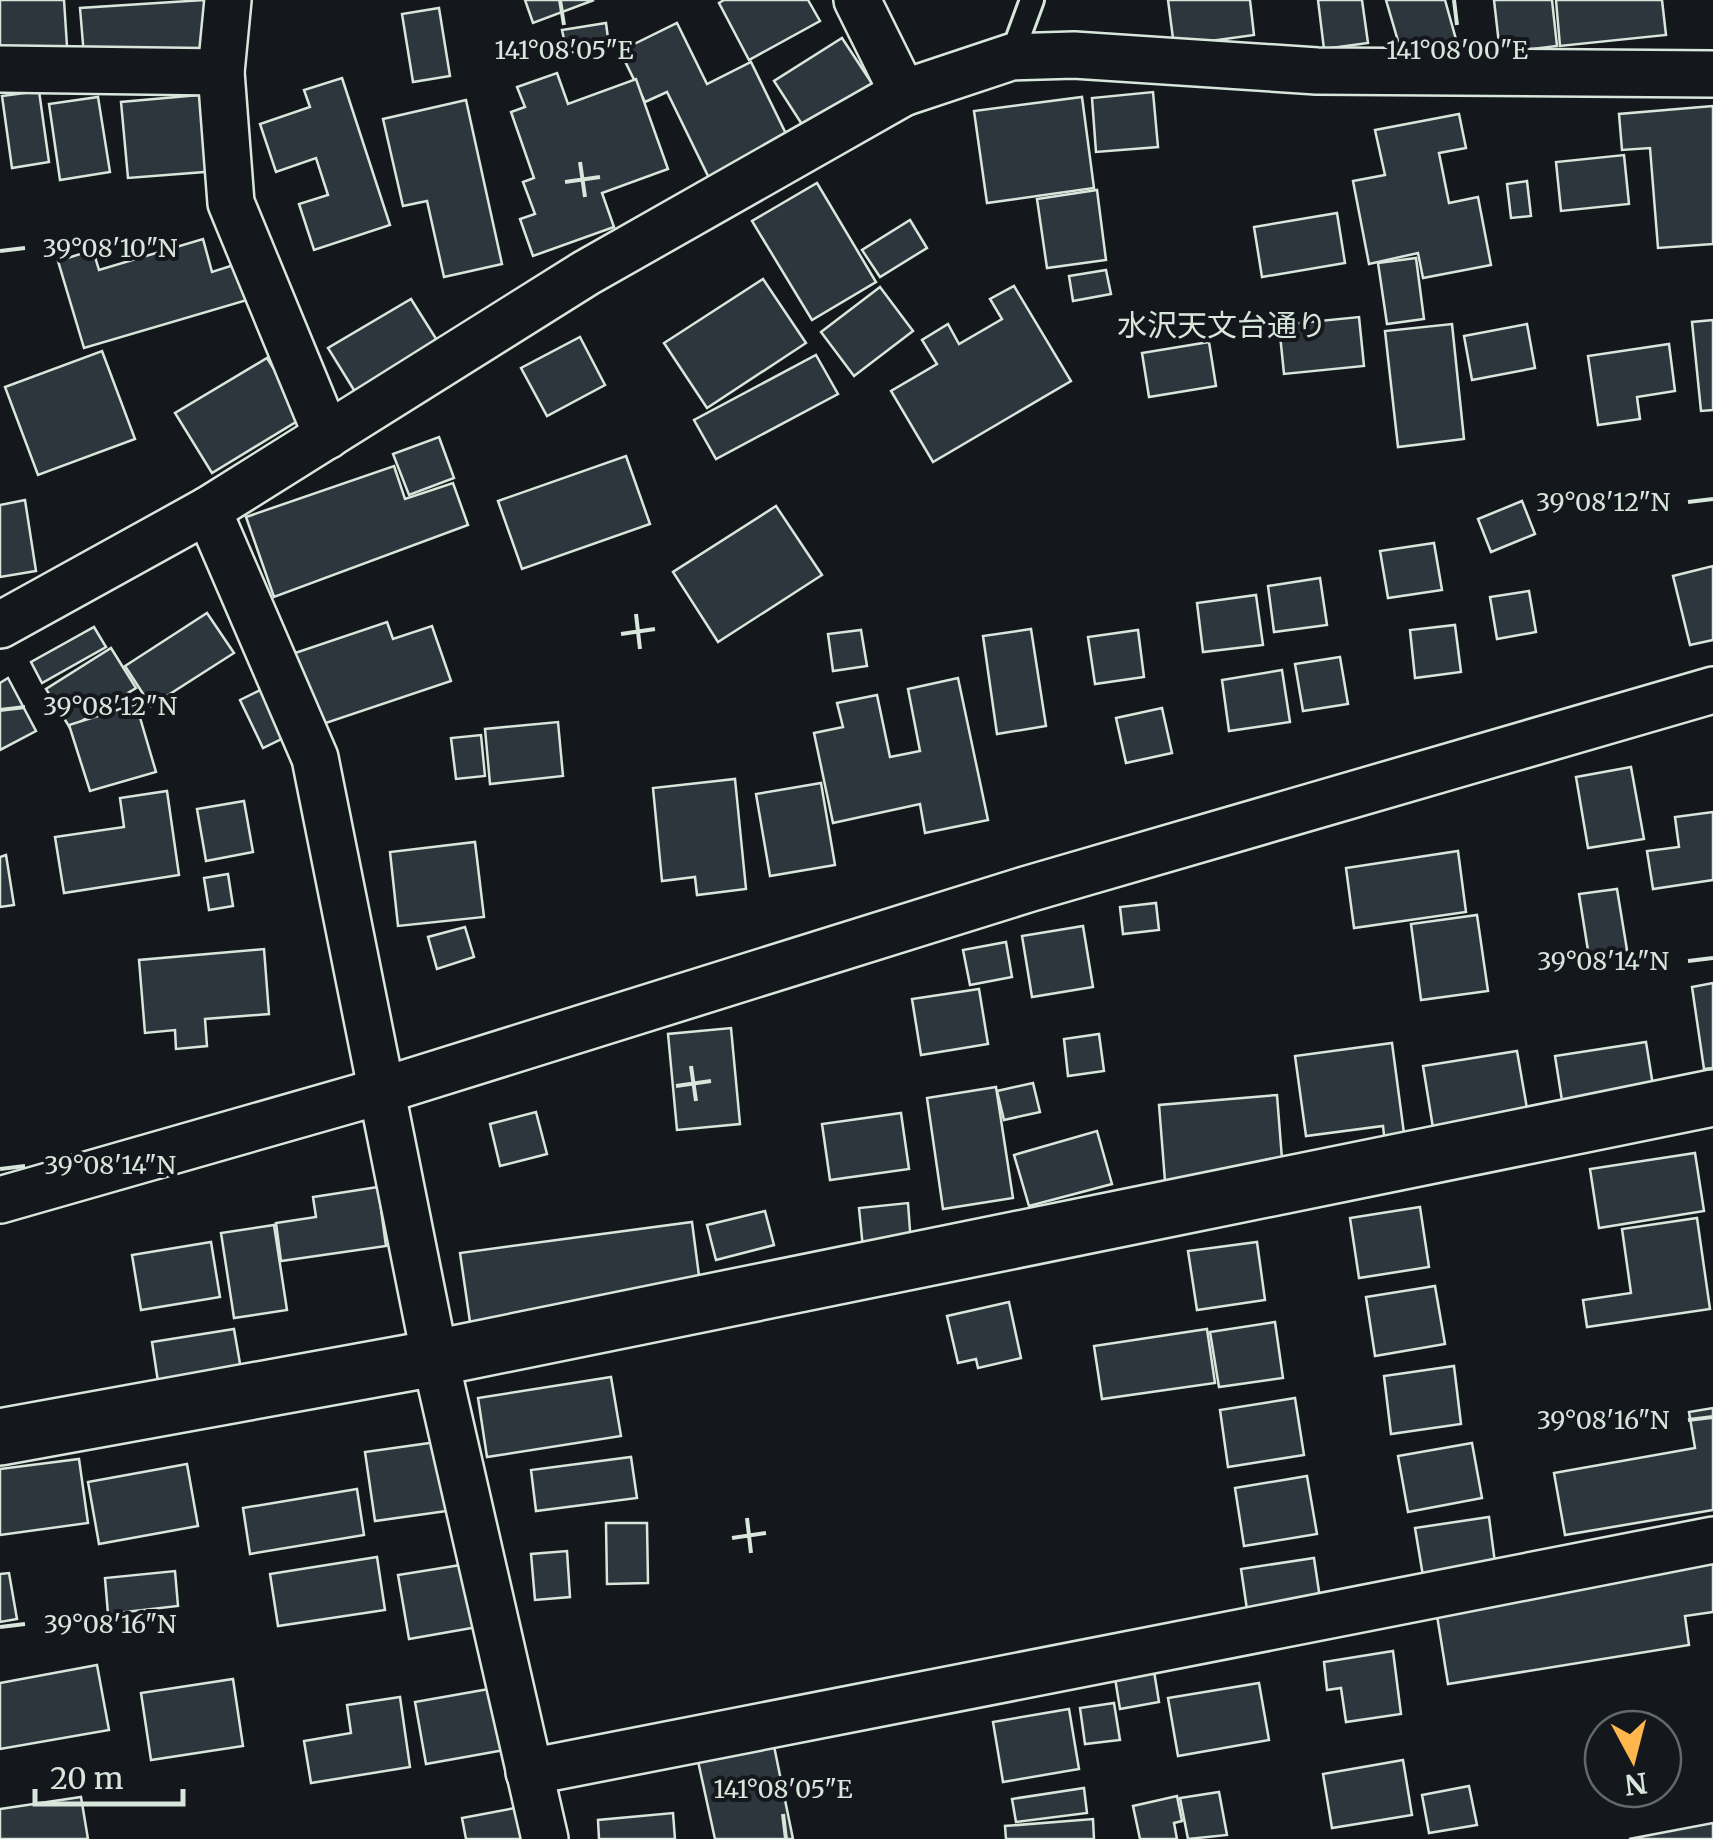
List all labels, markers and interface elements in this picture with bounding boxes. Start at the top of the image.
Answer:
text: 141°08'05"E [495,34,634,66]
text: 141°08'00"E [1386,34,1528,66]
text: 39°08'10"N [43,232,177,264]
district label: 水沢天文台通り [1117,306,1327,344]
text: 39°08'12"N [1536,486,1670,518]
text: 39°08'12"N [43,690,177,722]
text: 39°08'14"N [1537,945,1669,977]
text: 39°08'14"N [44,1149,176,1181]
text: 39°08'16"N [1537,1404,1669,1436]
text: 39°08'16"N [44,1608,176,1640]
north arrow [1583,1709,1683,1809]
scale bar [35,1744,182,1806]
text: 20 m [50,1759,124,1797]
text: N [1623,1765,1649,1803]
text: 141°08'05"E [714,1773,853,1805]

